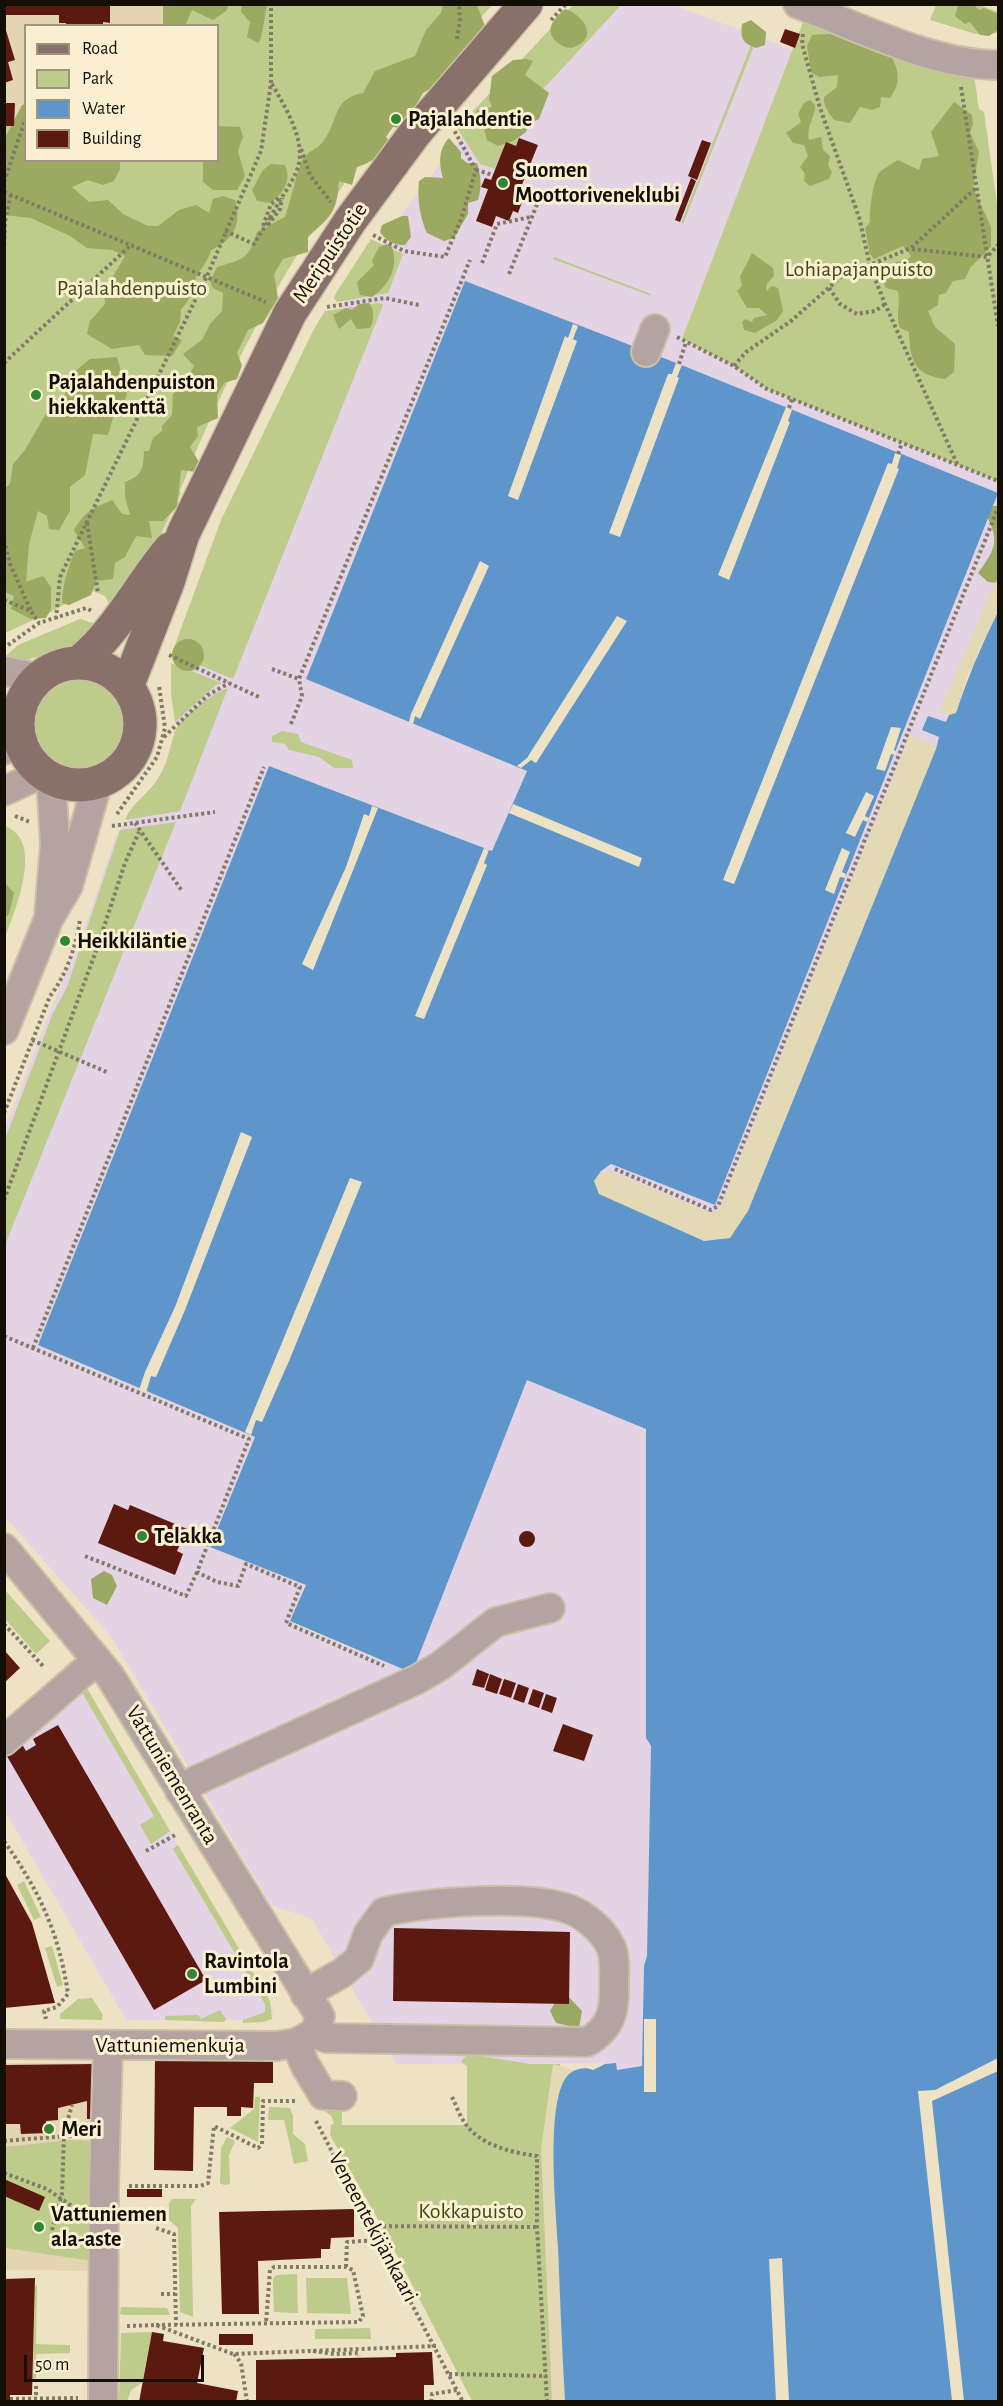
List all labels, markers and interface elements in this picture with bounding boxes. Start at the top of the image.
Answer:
legend [24,24,219,162]
text: Road [82,40,118,58]
text: Park [82,70,113,88]
text: Water [82,100,125,118]
place label: Pajalahdentie [408,106,532,132]
marker: Pajalahdentie [389,112,403,126]
text: Building [82,130,141,148]
place label: Suomen Moottoriveneklubi [515,157,680,208]
marker: Suomen Moottoriveneklubi [496,176,510,190]
street label: Meripuistotie [287,198,373,308]
park label: Lohiapajanpuisto [785,256,933,282]
park label: Pajalahdenpuisto [57,275,207,301]
place label: Pajalahdenpuiston hiekkakenttä [48,369,216,420]
marker: Pajalahdenpuiston hiekkakenttä [29,388,43,402]
place label: Heikkiläntie [77,928,187,954]
marker: Heikkiläntie [58,934,72,948]
place label: Telakka [154,1523,222,1549]
marker: Telakka [135,1529,149,1543]
street label: Vattuniemenranta [120,1701,224,1849]
place label: Ravintola Lumbini [204,1948,289,2000]
marker: Ravintola Lumbini [185,1967,199,1981]
street label: Vattuniemenkuja [95,2032,245,2058]
place label: Meri [61,2116,102,2142]
marker: Meri [42,2122,56,2136]
street label: Veneentekijänkaari [322,2148,424,2306]
park label: Kokkapuisto [418,2198,524,2224]
place label: Vattuniemen ala-aste [51,2201,167,2252]
marker: Vattuniemen ala-aste [32,2220,46,2234]
scale bar [27,2343,207,2381]
text: 50 m [35,2356,69,2374]

